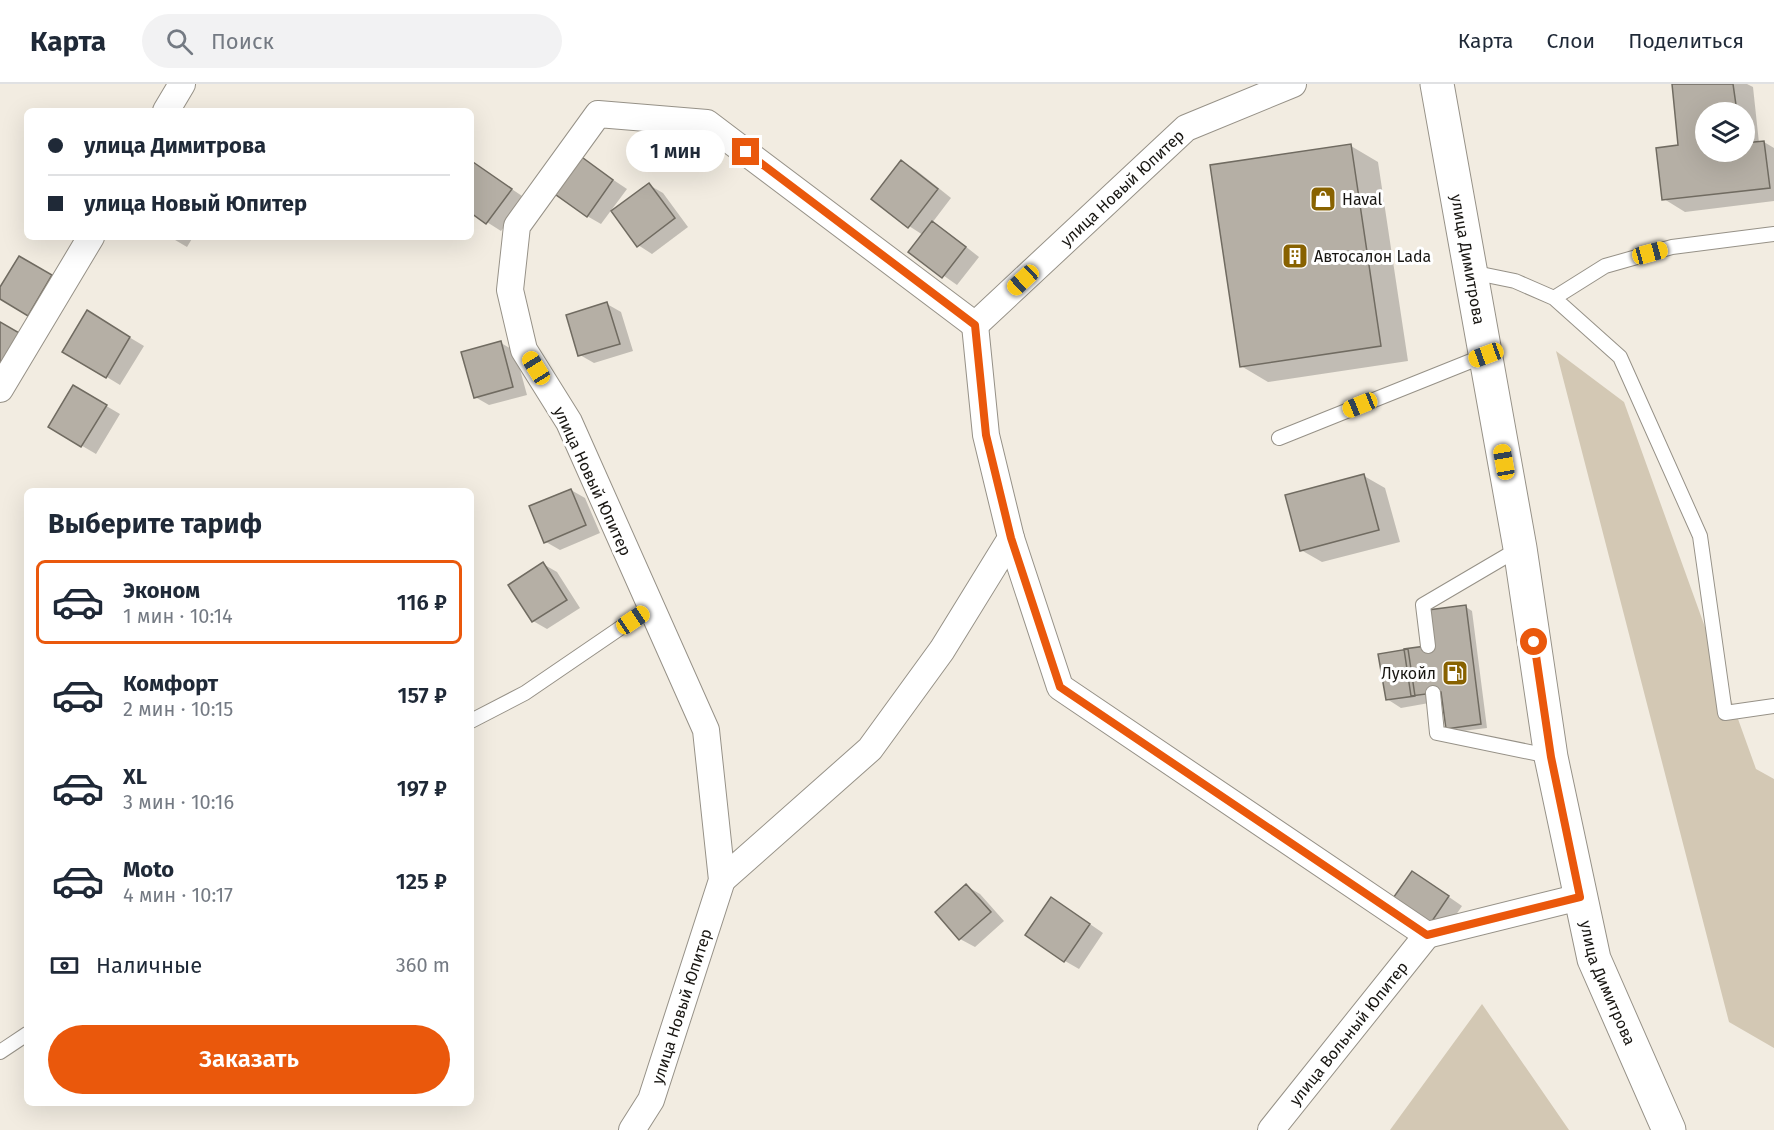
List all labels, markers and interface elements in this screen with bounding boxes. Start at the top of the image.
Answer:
search box [142,14,562,68]
text: Карта [30,25,106,58]
icon: search [163,25,196,58]
text: Поиск [211,28,274,55]
text: Карта [1458,28,1514,54]
text: Слои [1547,28,1595,54]
text: Поделиться [1628,28,1744,54]
map controls [1695,102,1755,162]
button: layers [1695,102,1755,162]
street label: улица Новый Юпитер [1057,126,1188,250]
callout: 1 мин [626,131,725,173]
text: улица Димитрова [84,132,266,159]
route end [732,138,759,165]
text: 1 мин [650,139,701,163]
shop icon: Haval [1308,184,1338,214]
text: улица Новый Юпитер [84,190,307,217]
place label: Haval [1342,190,1383,209]
street label: улица Димитрова [1447,193,1489,326]
car [1630,240,1670,266]
building icon: Автосалон Lada [1280,241,1310,271]
place label: Автосалон Lada [1314,247,1431,266]
car [1004,261,1042,299]
car [1466,340,1506,370]
car [519,348,553,388]
car [1340,390,1380,420]
street label: улица Новый Юпитер [550,404,635,559]
car [1492,443,1516,481]
text: Выберите тариф [48,508,262,540]
icon: car [51,575,105,629]
text: Эконом [123,577,200,604]
text: 116 ₽ [397,589,447,616]
car [613,602,653,638]
text: 1 мин · 10:14 [123,604,233,628]
route start [1520,628,1547,655]
fuel station icon: Лукойл [1440,658,1470,688]
place label: Лукойл [1381,664,1436,683]
icon: car [51,668,105,722]
text: Комфорт [123,670,218,697]
text: 157 ₽ [398,682,447,709]
text: 2 мин · 10:15 [123,697,233,721]
icon: car [51,761,105,815]
text: XL [123,763,147,790]
text: 197 ₽ [397,775,447,802]
text: 3 мин · 10:16 [123,790,234,814]
icon: car [51,854,105,908]
text: Moto [123,856,174,883]
text: 125 ₽ [396,868,447,895]
text: 4 мин · 10:17 [123,883,233,907]
street label: улица Димитрова [1576,919,1640,1048]
street label: улица Новый Юпитер [648,926,716,1087]
icon: cash [48,949,81,982]
text: Наличные [96,952,202,979]
text: 360 m [396,953,450,977]
street label: улица Вольный Юпитер [1286,958,1412,1109]
button: Заказать [48,1025,450,1094]

